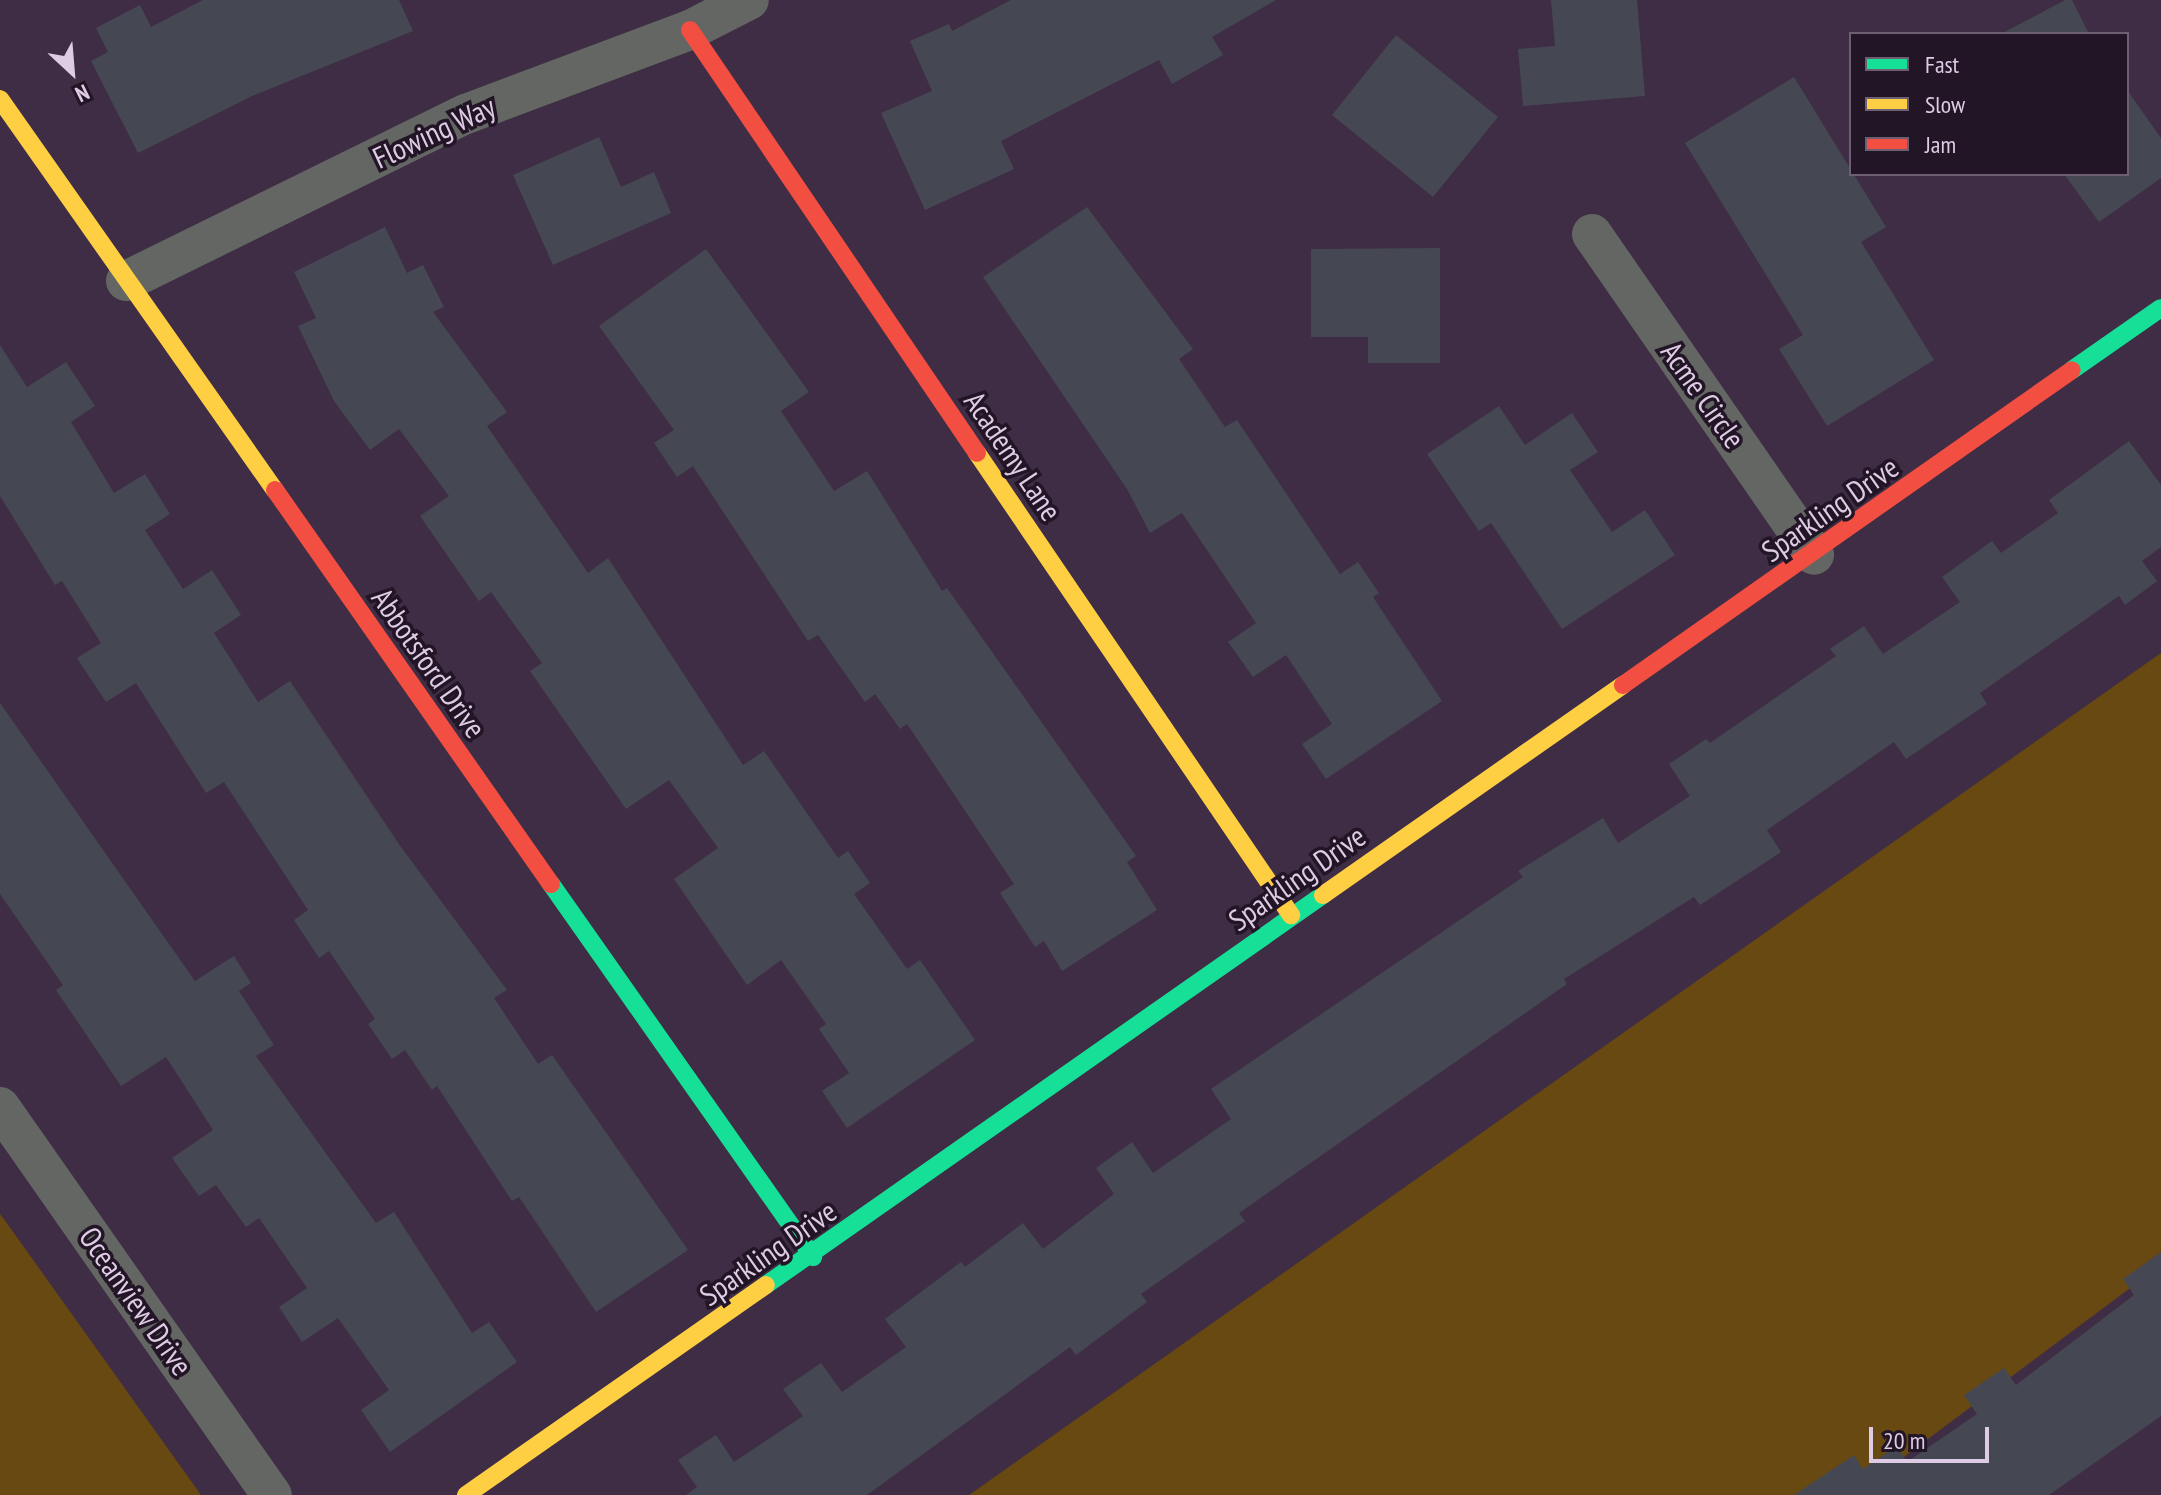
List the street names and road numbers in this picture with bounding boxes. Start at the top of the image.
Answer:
street label: Flowing Way [367,88,501,176]
street label: Acme Circle [1653,335,1753,455]
street label: Academy Lane [957,384,1069,528]
street label: Sparkling Drive [1755,449,1905,569]
street label: Abbotsford Drive [364,581,494,745]
street label: Sparkling Drive [1222,818,1372,938]
street label: Sparkling Drive [693,1193,843,1313]
street label: Oceanview Drive [72,1220,200,1382]

